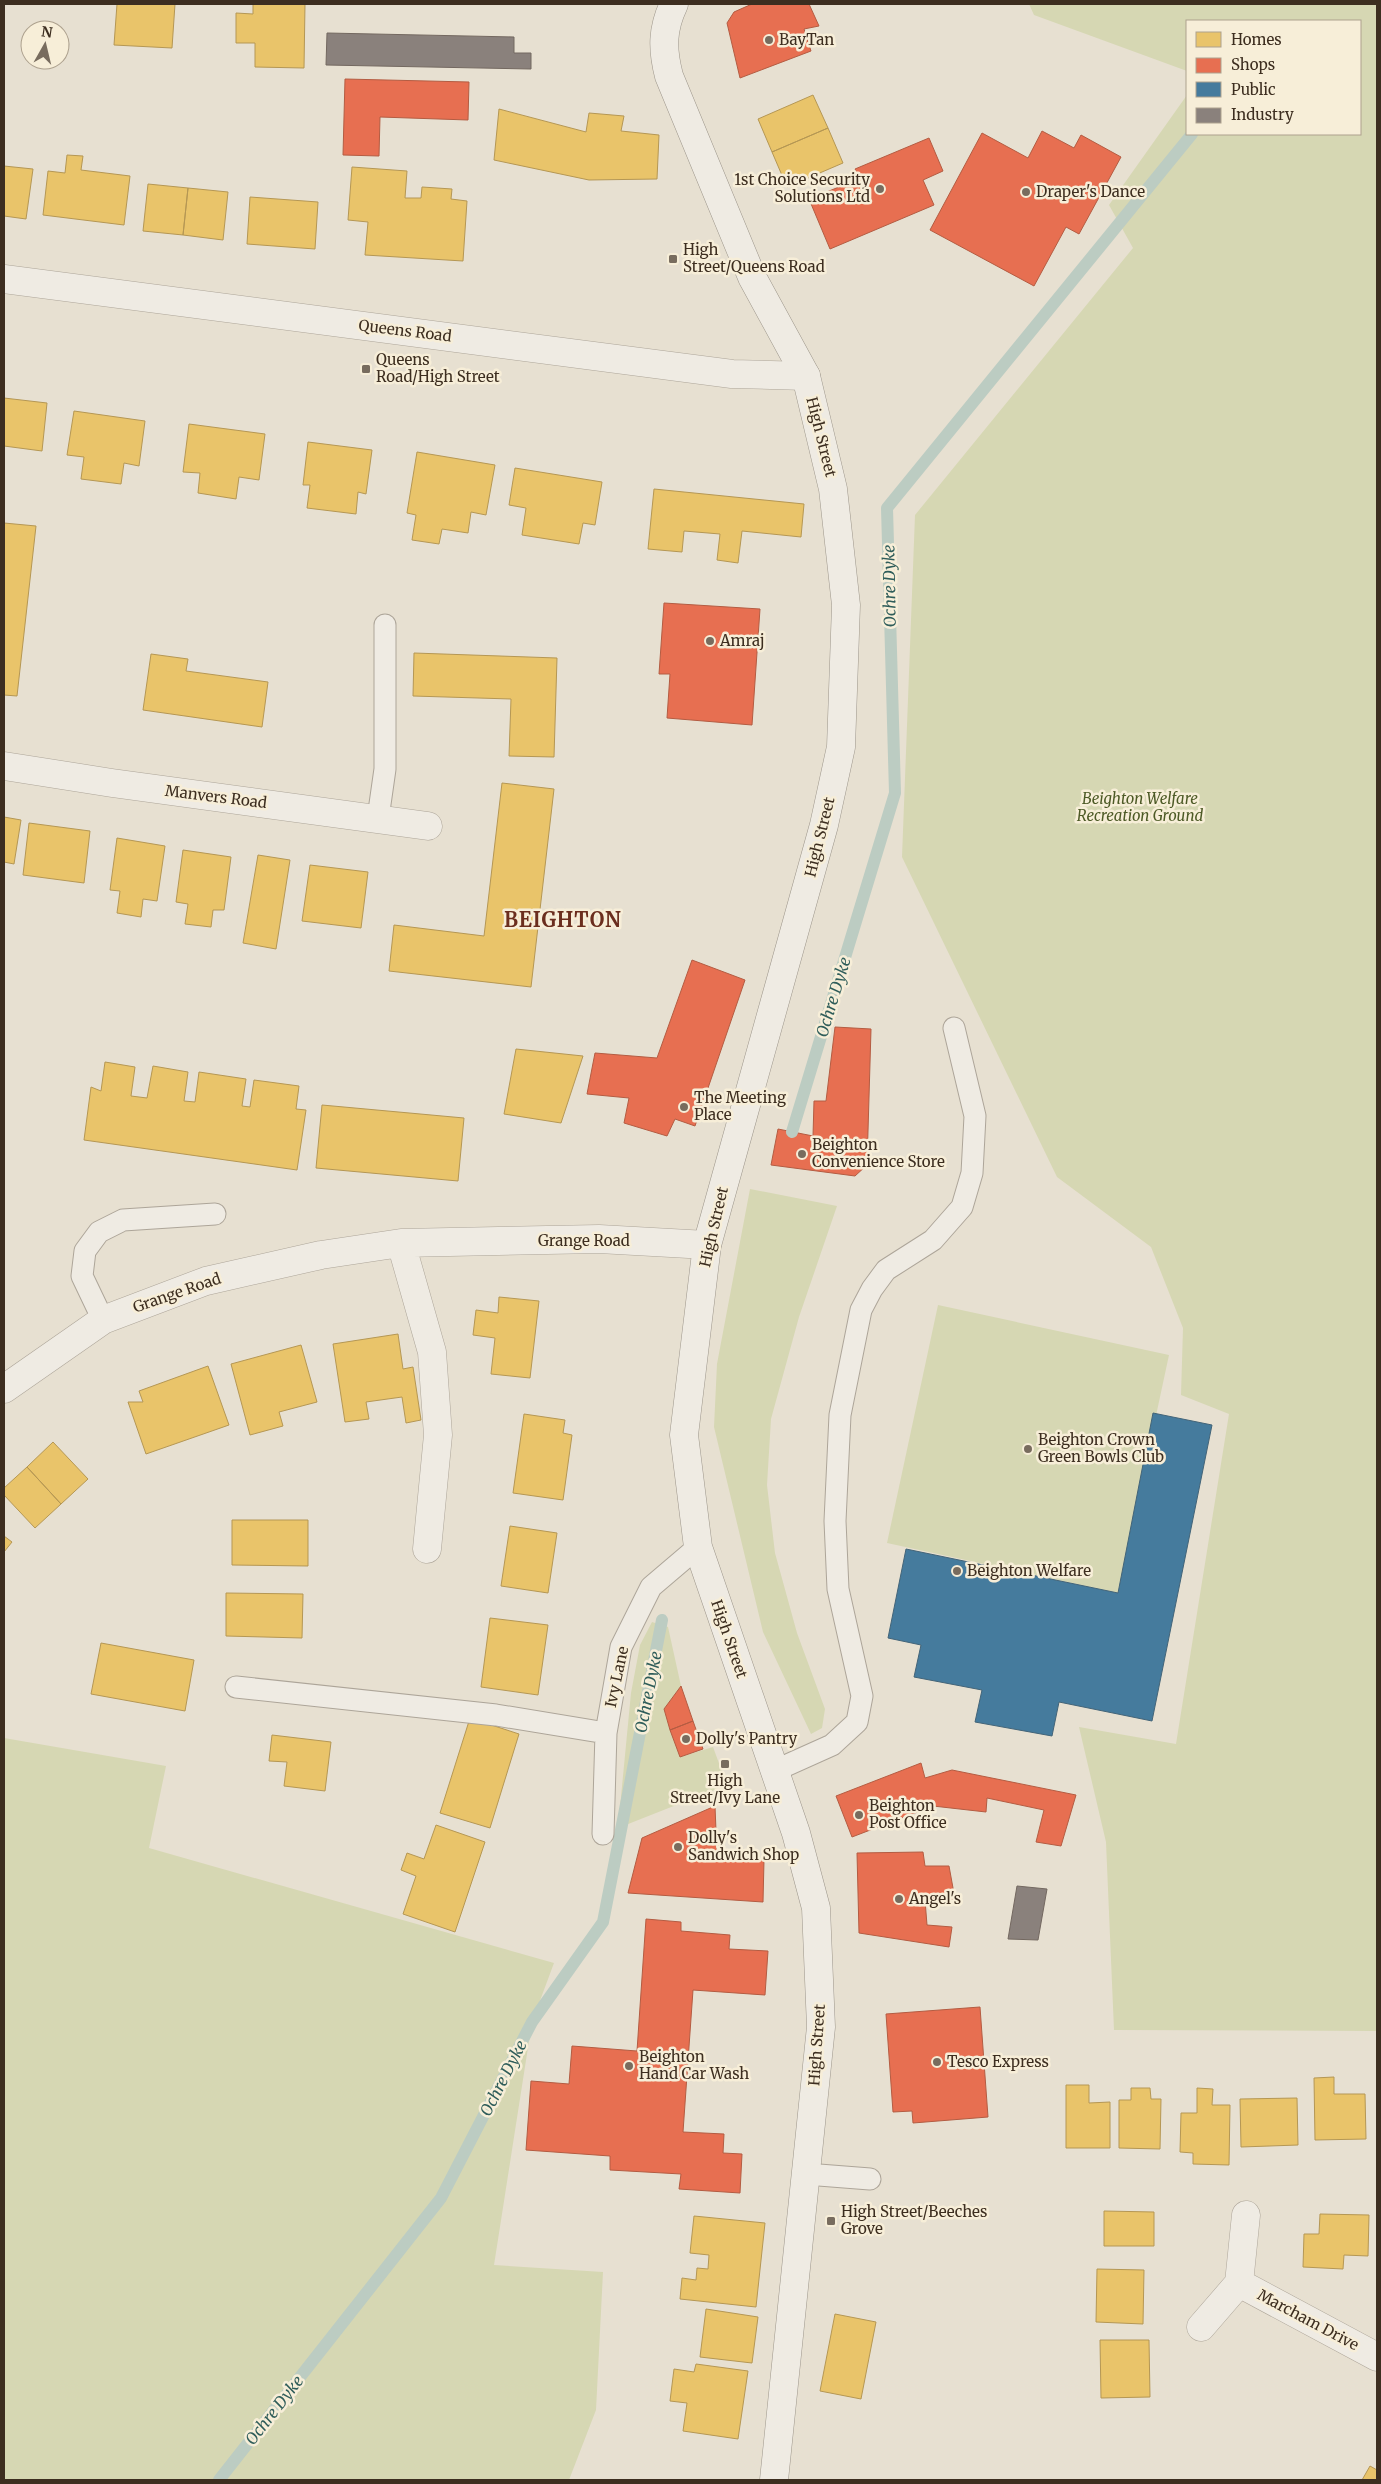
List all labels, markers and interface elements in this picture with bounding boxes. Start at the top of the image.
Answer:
north arrow [20,20,70,70]
legend [1186,20,1361,135]
text: N [40,22,54,42]
place label: BayTan [779,30,834,49]
text: Homes [1231,30,1282,49]
marker: BayTan [763,34,775,46]
text: Shops [1231,55,1275,74]
text: Public [1231,80,1276,99]
text: Industry [1231,105,1294,124]
place label: 1st Choice Security Solutions Ltd [734,170,870,206]
place label: Draper's Dance [1036,182,1145,201]
marker: 1st Choice Security Solutions Ltd [874,183,886,195]
marker: Draper's Dance [1020,186,1032,198]
place label: High Street/Queens Road [683,240,825,276]
marker: High Street/Queens Road [667,253,679,265]
street label: Queens Road [357,315,453,346]
place label: Queens Road/High Street [376,350,500,386]
marker: Queens Road/High Street [360,363,372,375]
street label: High Street [802,395,841,479]
water label: Ochre Dyke [878,545,900,627]
place label: Amraj [719,631,765,650]
marker: Amraj [704,635,716,647]
street label: Manvers Road [164,781,268,812]
park label: Beighton Welfare Recreation Ground [1077,789,1203,825]
street label: High Street [800,795,839,879]
district label: BEIGHTON [504,907,622,932]
water label: Ochre Dyke [811,955,855,1039]
place label: The Meeting Place [694,1088,786,1124]
marker: The Meeting Place [678,1101,690,1113]
place label: Beighton Convenience Store [812,1135,945,1171]
marker: Beighton Convenience Store [796,1148,808,1160]
street label: High Street [695,1185,732,1269]
street label: Grange Road [538,1231,630,1250]
street label: Grange Road [130,1269,223,1316]
place label: Beighton Crown Green Bowls Club [1038,1430,1164,1466]
marker: Beighton Crown Green Bowls Club [1022,1443,1034,1455]
place label: Beighton Welfare [967,1561,1091,1580]
marker: Beighton Welfare [951,1565,963,1577]
street label: High Street [707,1597,752,1681]
street label: Ivy Lane [601,1644,632,1709]
water label: Ochre Dyke [630,1650,666,1734]
place label: Dolly's Pantry [696,1729,798,1748]
marker: Dolly's Pantry [680,1733,692,1745]
marker: High Street/Ivy Lane [719,1758,731,1770]
place label: High Street/Ivy Lane [670,1771,780,1807]
place label: Beighton Post Office [869,1796,947,1832]
marker: Beighton Post Office [853,1809,865,1821]
place label: Dolly's Sandwich Shop [688,1828,799,1864]
marker: Dolly's Sandwich Shop [672,1841,684,1853]
place label: Angel's [908,1889,961,1908]
marker: Angel's [893,1893,905,1905]
street label: High Street [804,2003,829,2086]
water label: Ochre Dyke [475,2037,531,2119]
place label: Beighton Hand Car Wash [639,2047,749,2083]
place label: Tesco Express [947,2052,1049,2071]
marker: Tesco Express [931,2056,943,2068]
marker: Beighton Hand Car Wash [623,2060,635,2072]
place label: High Street/Beeches Grove [841,2202,987,2238]
marker: High Street/Beeches Grove [825,2215,837,2227]
street label: Marcham Drive [1254,2285,1362,2354]
water label: Ochre Dyke [241,2371,307,2449]

